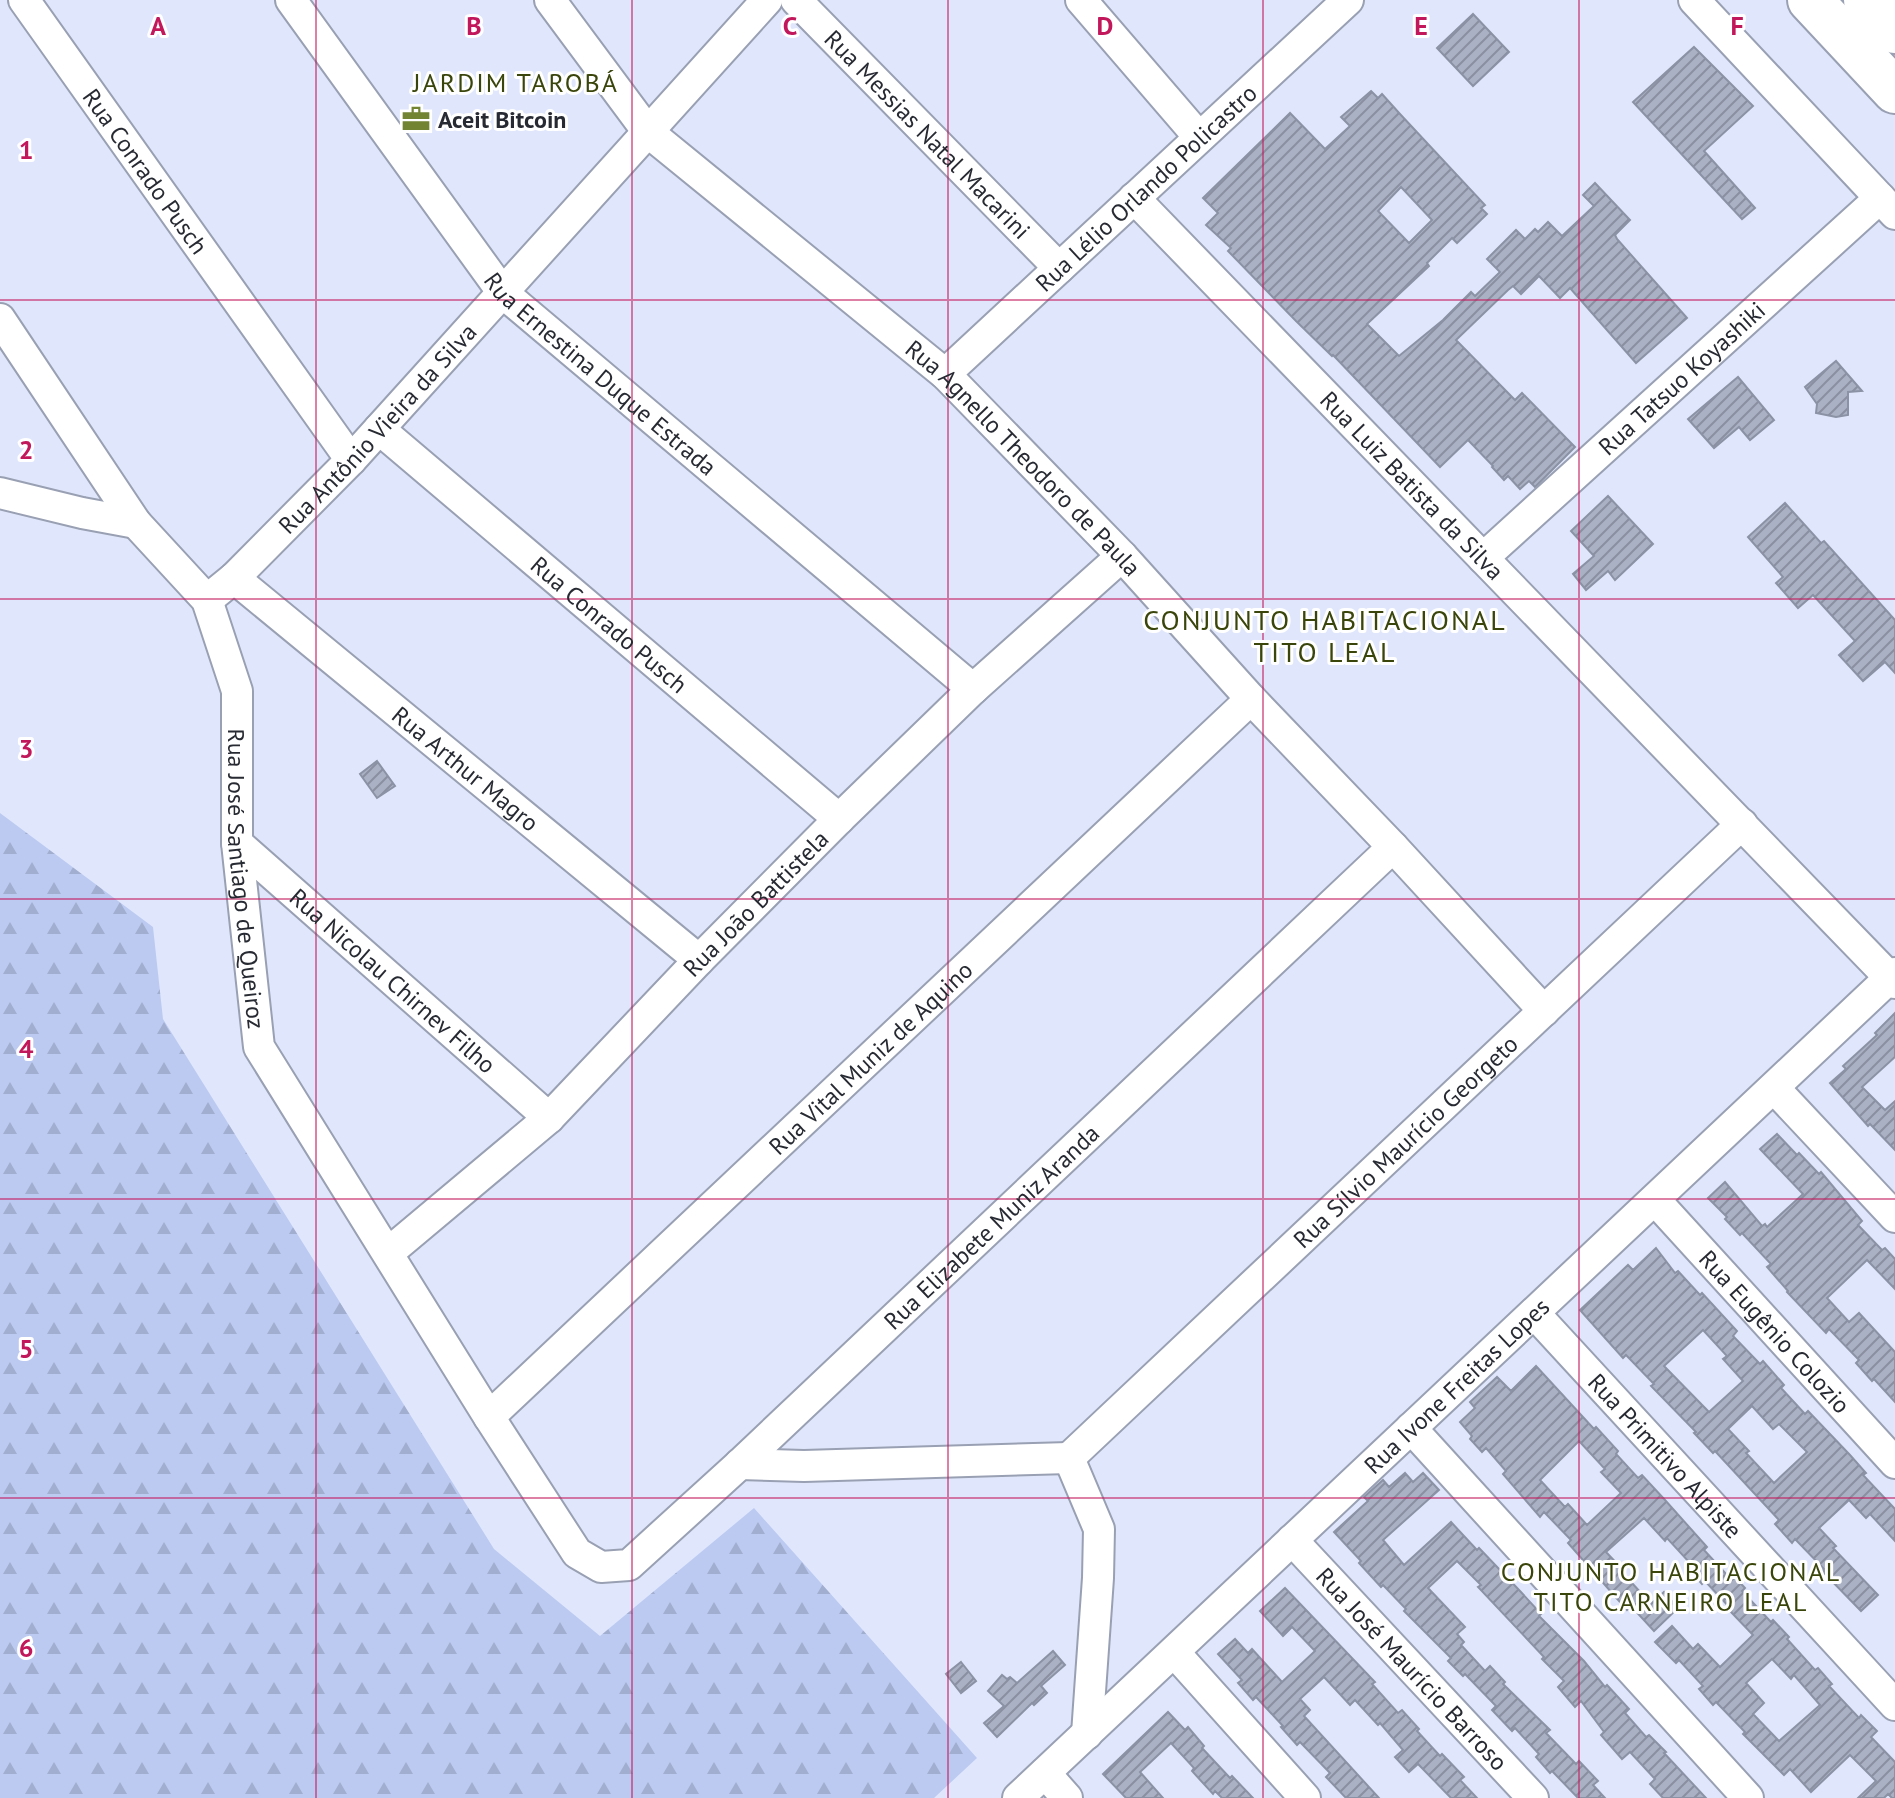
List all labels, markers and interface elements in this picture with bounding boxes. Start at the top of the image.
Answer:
text: A [150,9,166,42]
text: B [466,9,482,42]
text: C [783,9,797,42]
text: D [1097,9,1113,42]
text: E [1414,9,1428,42]
text: F [1730,9,1744,42]
street label: Rua Messias Natal Macarini [818,23,1037,245]
district label: JARDIM TAROBÁ [412,66,619,99]
street label: Rua Lélio Orlando Policastro [1029,77,1263,298]
street label: Rua Conrado Pusch [76,82,215,260]
office icon: Aceit Bitcoin [401,104,431,134]
place label: Aceit Bitcoin [438,104,566,135]
text: 1 [19,133,33,166]
street label: Rua Ernestina Duque Estrada [477,266,723,482]
street label: Rua Tatsuo Koyashiki [1592,294,1771,462]
street label: Rua Antônio Vieira da Silva [271,317,483,540]
street label: Rua Agnello Theodoro de Paula [899,333,1148,582]
street label: Rua Luiz Batista da Silva [1314,384,1511,586]
text: 2 [19,433,33,466]
street label: Rua Conrado Pusch [525,549,694,700]
district label: CONJUNTO HABITACIONAL TITO LEAL [1143,601,1507,670]
street label: Rua Arthur Magro [386,699,546,838]
street label: Rua José Santiago de Queiroz [222,729,272,1031]
text: 3 [19,732,33,765]
street label: Rua João Battistela [676,823,835,983]
street label: Rua Nicolau Chirnev Filho [284,881,503,1080]
street label: Rua Vital Muniz de Aquino [762,954,979,1161]
street label: Rua Sílvio Maurício Georgeto [1286,1028,1524,1254]
text: 4 [19,1032,34,1065]
street label: Rua Elizabete Muniz Aranda [877,1118,1105,1336]
street label: Rua Eugênio Colozio [1693,1243,1857,1420]
street label: Rua Ivone Freitas Lopes [1357,1291,1556,1480]
text: 5 [19,1332,33,1365]
street label: Rua Primitivo Alpiste [1582,1367,1749,1545]
district label: CONJUNTO HABITACIONAL TITO CARNEIRO LEAL [1501,1555,1841,1618]
street label: Rua José Maurício Barroso [1310,1560,1515,1777]
text: 6 [19,1631,33,1664]

